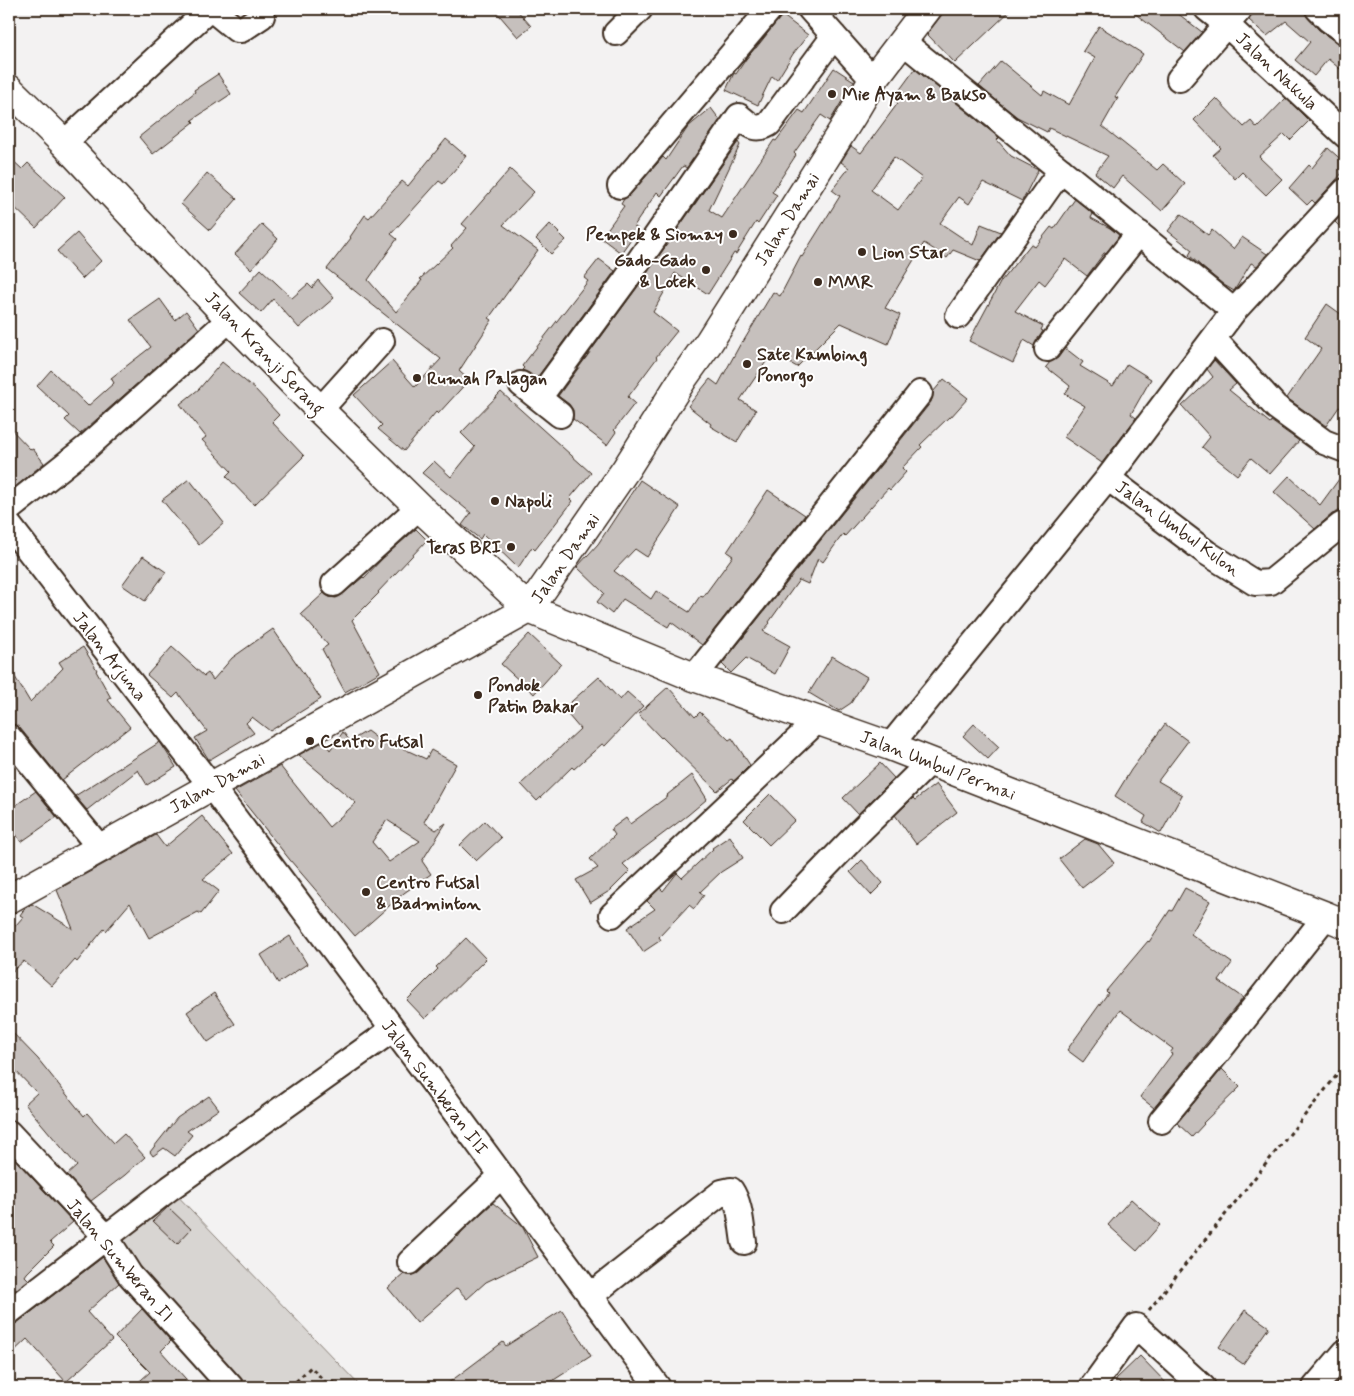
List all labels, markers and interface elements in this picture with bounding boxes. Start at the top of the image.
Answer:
street label: Jalan Nakula [1230,27,1323,116]
place label: Mie Ayam & Bakso [842,83,986,107]
marker: Mie Ayam & Bakso [826,88,838,100]
street label: Jalan Damai [750,168,826,271]
place label: Pempek & Siomay [586,223,723,247]
marker: Pempek & Siomay [727,228,739,240]
place label: Lion Star [872,241,947,265]
marker: Lion Star [856,246,868,258]
place label: Gado-Gado & Lotek [614,249,696,294]
marker: Gado-Gado & Lotek [700,264,712,276]
place label: MMR [828,271,874,295]
marker: MMR [812,276,824,288]
street label: Jalan Kranji Serang [198,287,330,422]
place label: Sate Kambing Ponorgo [757,343,868,388]
marker: Sate Kambing Ponorgo [741,358,753,370]
place label: Rumah Palagan [427,367,547,393]
marker: Rumah Palagan [411,372,423,384]
street label: Jalan Umbul Kulon [1110,475,1245,582]
place label: Napoli [505,490,552,514]
marker: Napoli [489,495,501,507]
street label: Jalan Damai [526,508,606,609]
place label: Teras BRI [426,536,502,560]
marker: Teras BRI [505,541,517,553]
street label: Jalan Arjuna [67,607,152,706]
place label: Pondok Patin Bakar [488,674,579,719]
marker: Pondok Patin Bakar [472,689,484,701]
street label: Jalan Umbul Permai [856,725,1019,807]
place label: Centro Futsal [320,730,424,754]
marker: Centro Futsal [304,735,316,747]
street label: Jalan Damai [165,748,269,820]
place label: Centro Futsal & Badminton [376,871,481,916]
marker: Centro Futsal & Badminton [360,886,372,898]
street label: Jalan Sumberan III [375,1015,493,1160]
street label: Jalan Sumberan II [61,1194,178,1327]

